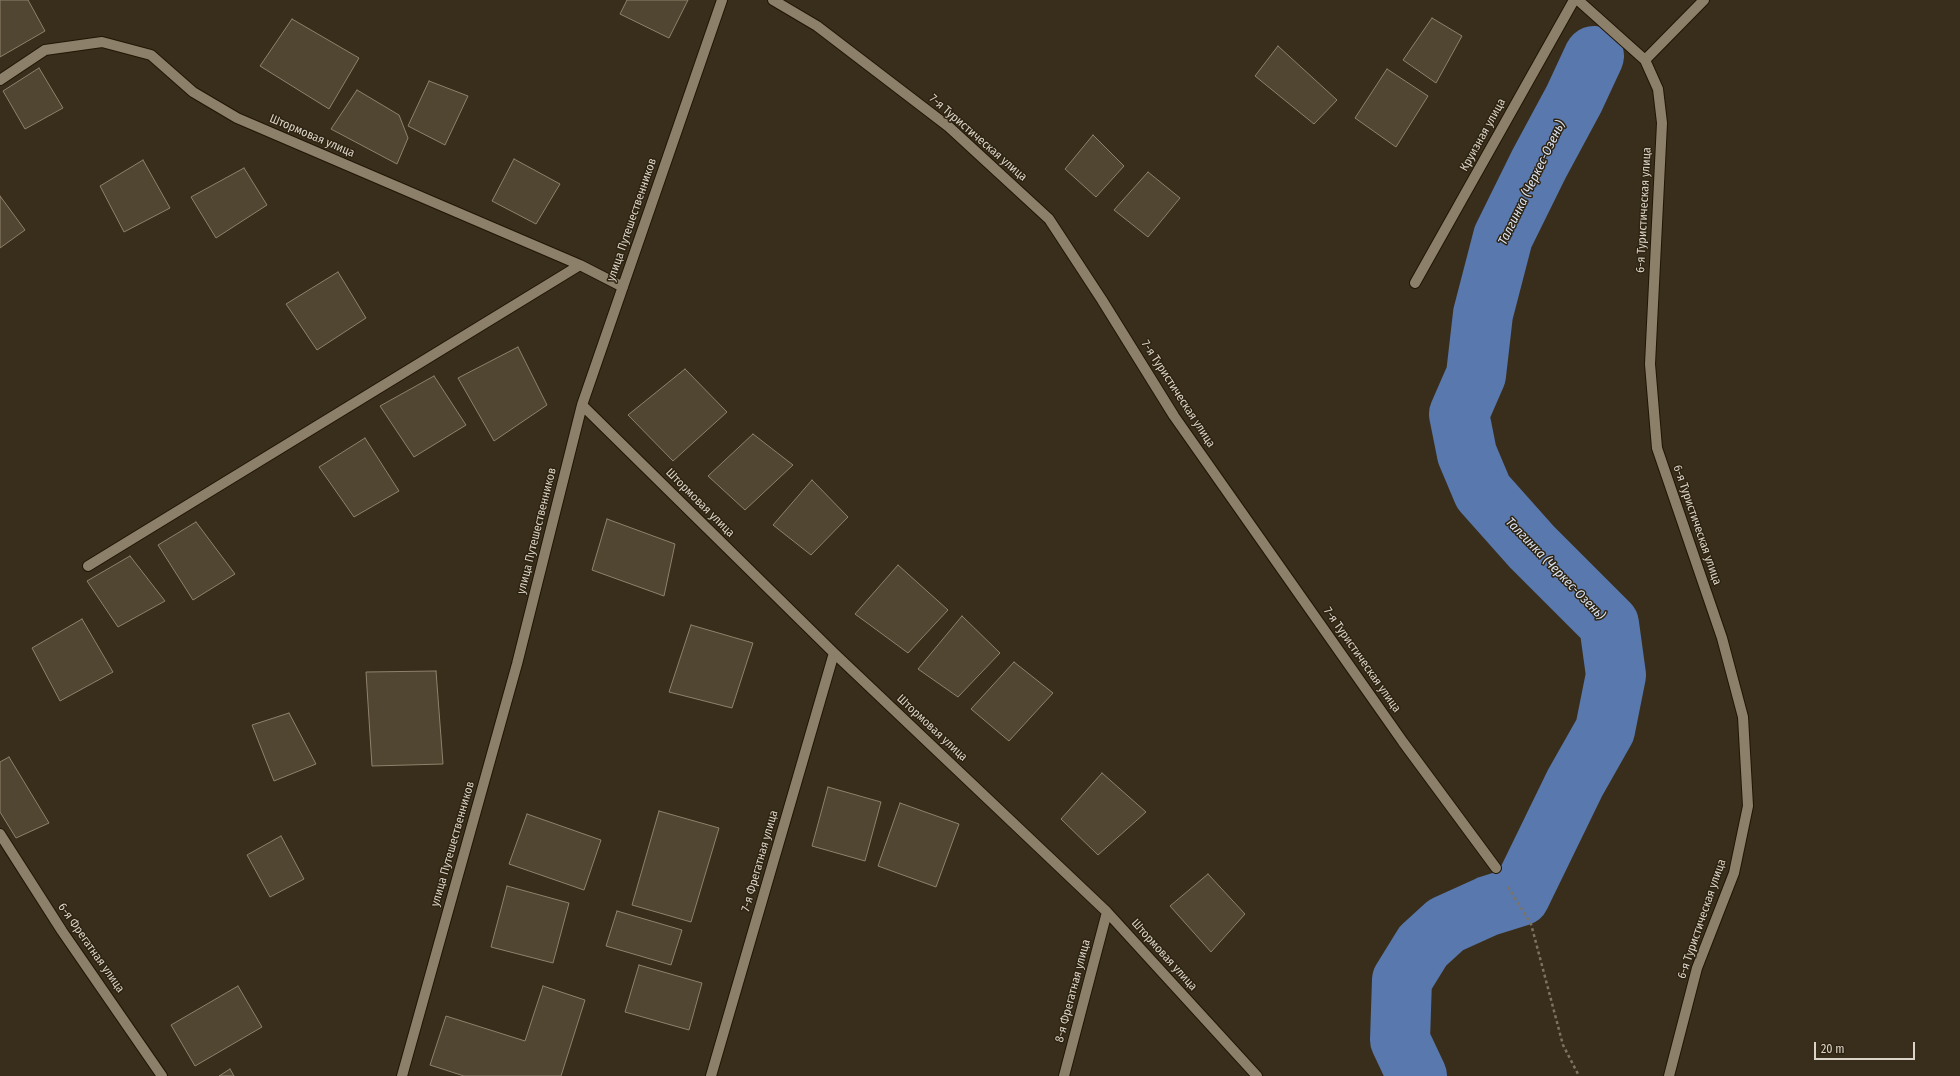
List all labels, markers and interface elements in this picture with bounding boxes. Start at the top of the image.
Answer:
street label: 7-я Туристическая улица [926,92,1030,184]
street label: Круизная улица [1457,96,1509,174]
street label: Штормовая улица [267,112,357,160]
water label: Талгинка (Черкес-Озень) [1495,118,1569,248]
street label: 6-я Туристическая улица [1634,147,1654,273]
street label: улица Путешественников [604,156,660,284]
street label: 7-я Туристическая улица [1138,338,1218,450]
street label: 6-я Туристическая улица [1670,463,1724,587]
street label: улица Путешественников [514,466,560,596]
street label: Штормовая улица [663,466,737,540]
water label: Талгинка (Черкес-Озень) [1502,515,1608,623]
street label: 7-я Туристическая улица [1320,605,1404,715]
street label: Штормовая улица [894,692,970,764]
street label: улица Путешественников [428,780,478,908]
street label: 7-я Фрегатная улица [739,809,781,913]
street label: 6-я Туристическая улица [1675,857,1729,981]
street label: 6-я Фрегатная улица [55,900,127,996]
street label: Штормовая улица [1128,916,1200,994]
street label: 8-я Фрегатная улица [1052,938,1094,1044]
scale bar [1816,1034,1917,1060]
text: 20 m [1821,1042,1845,1056]

